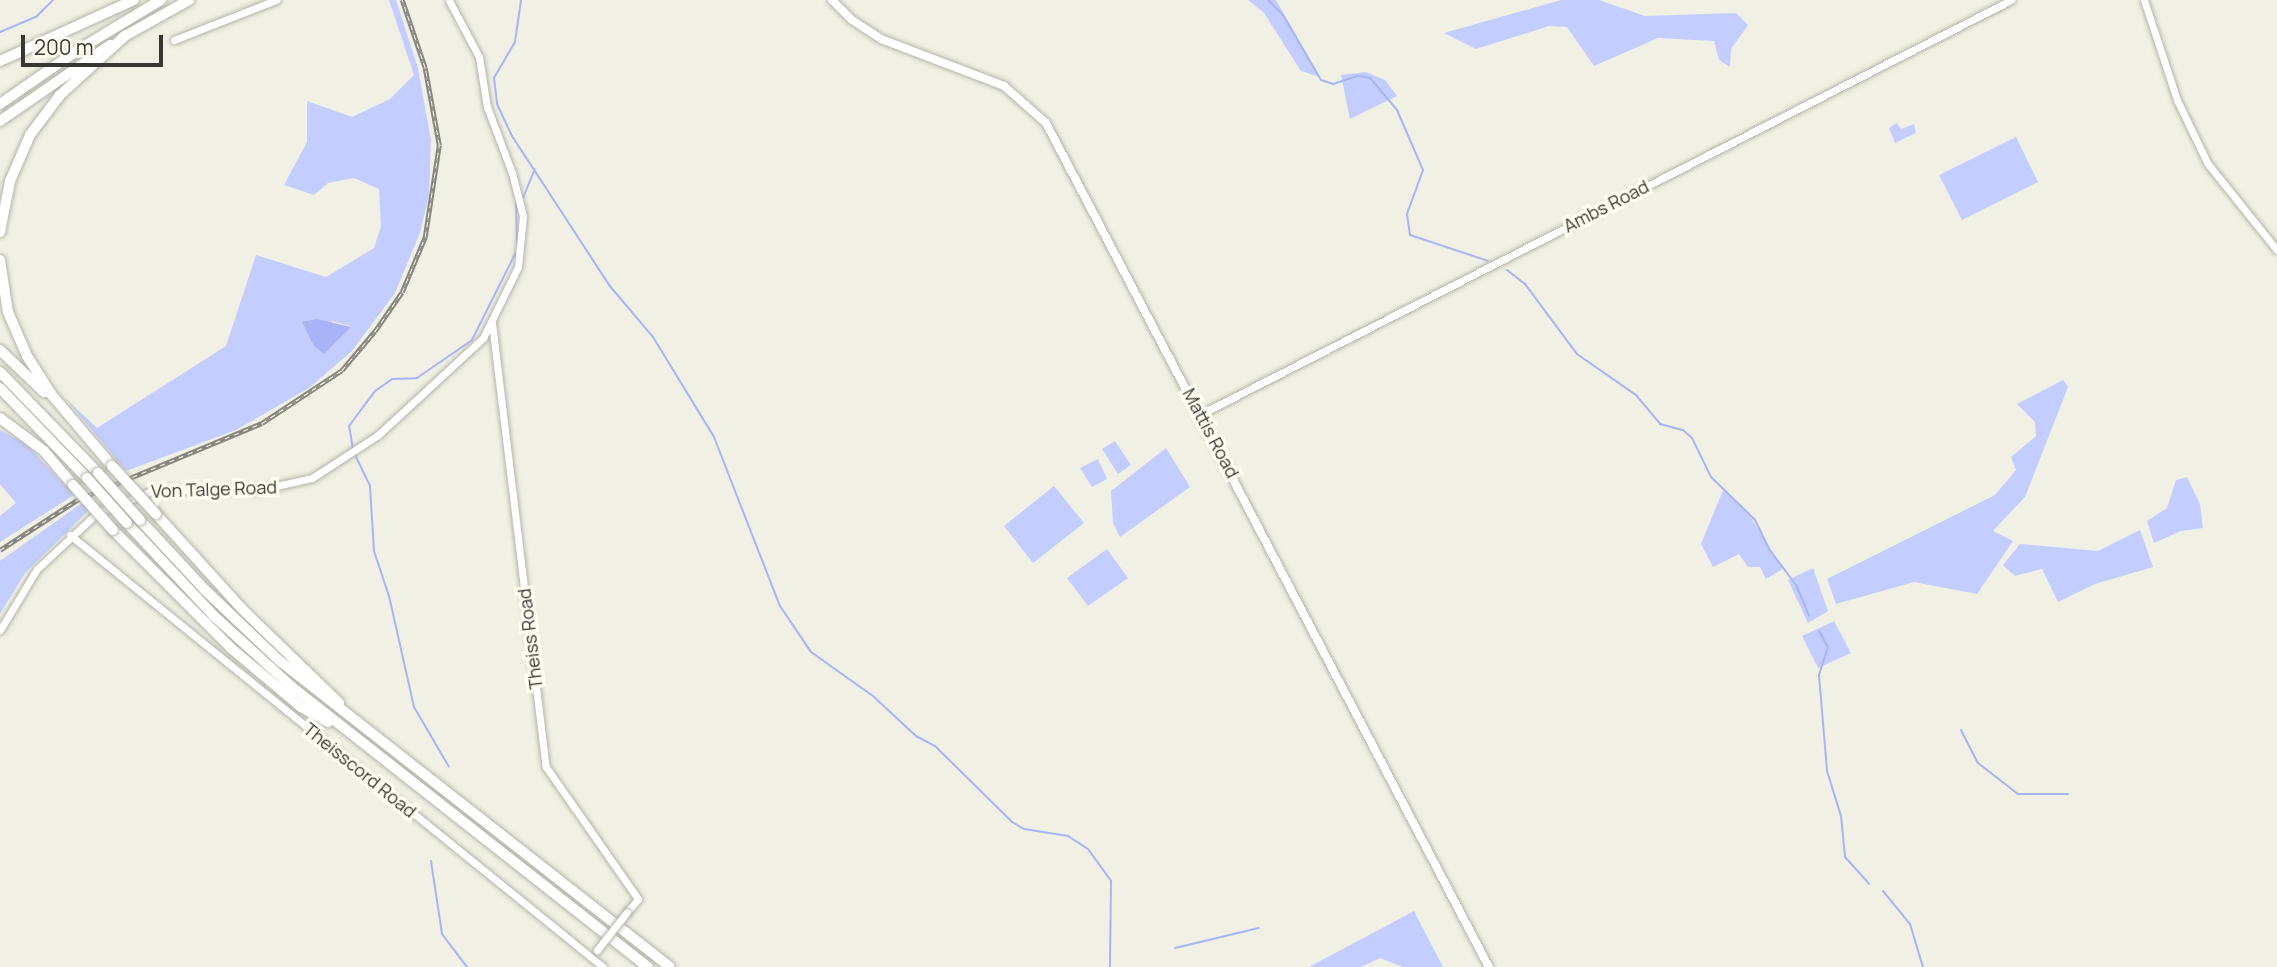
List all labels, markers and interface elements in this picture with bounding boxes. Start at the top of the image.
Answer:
scale bar [24,21,166,65]
text: 200 m [34,33,94,61]
street label: Ambs Road [1560,175,1652,237]
street label: Mattis Road [1178,384,1244,482]
street label: Von Talge Road [151,476,277,502]
street label: Theiss Road [513,587,547,691]
street label: Theisscord Road [299,718,421,822]

